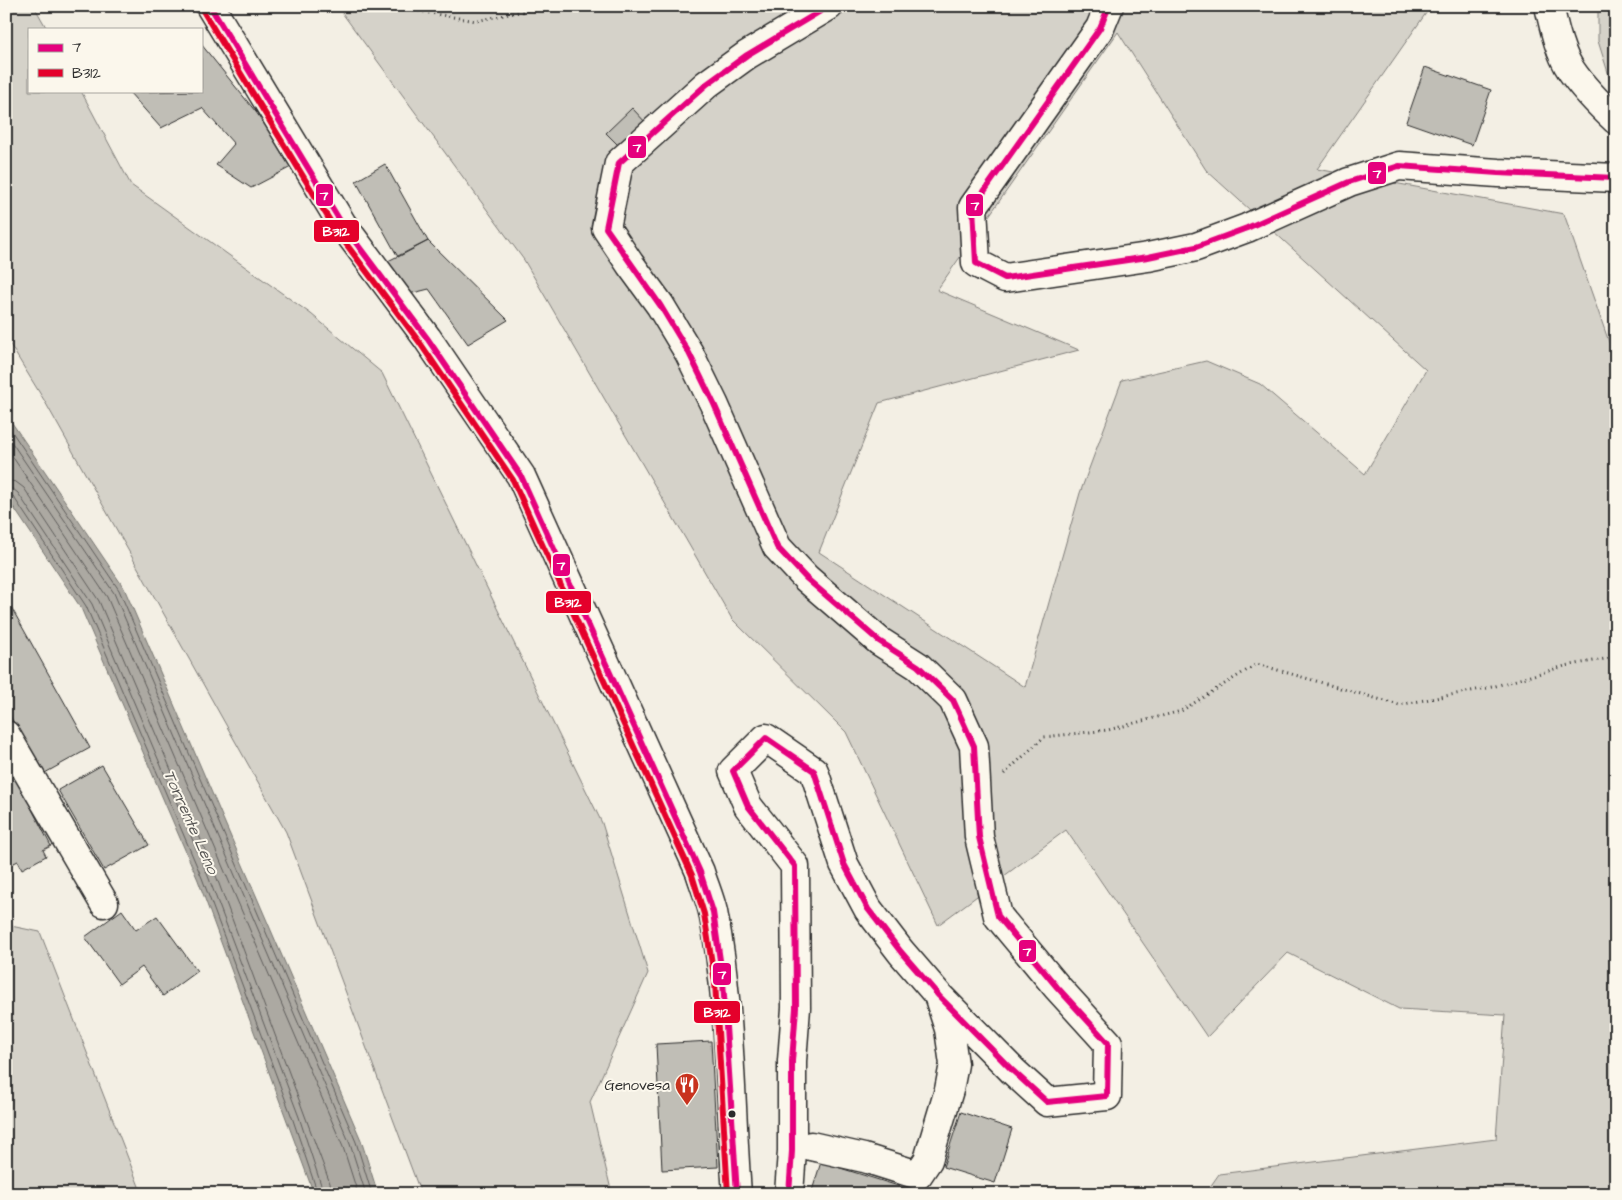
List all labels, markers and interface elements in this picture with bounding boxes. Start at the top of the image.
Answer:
legend [28,28,202,92]
text: 7 [72,37,81,58]
text: B312 [72,63,101,84]
line badge: 7 [627,135,647,159]
text: 7 [632,138,642,158]
line badge: 7 [1367,161,1387,185]
text: 7 [1372,164,1382,184]
line badge: 7 [315,183,334,207]
text: 7 [319,186,329,206]
line badge: 7 [965,193,984,217]
text: 7 [970,196,980,216]
line badge: B312 [313,219,360,243]
text: B312 [323,222,350,242]
line badge: 7 [552,553,571,577]
text: 7 [556,556,566,576]
line badge: B312 [545,590,592,614]
text: B312 [555,593,582,613]
water label: Torrente Leno [158,767,224,878]
line badge: 7 [1018,939,1037,963]
text: 7 [1022,942,1032,962]
line badge: 7 [712,962,732,986]
text: 7 [717,965,727,985]
line badge: B312 [693,1000,741,1024]
text: B312 [704,1003,731,1023]
restaurant icon: Genovesa [674,1072,700,1106]
place label: Genovesa [605,1075,670,1096]
unlabelled marker [727,1109,737,1119]

